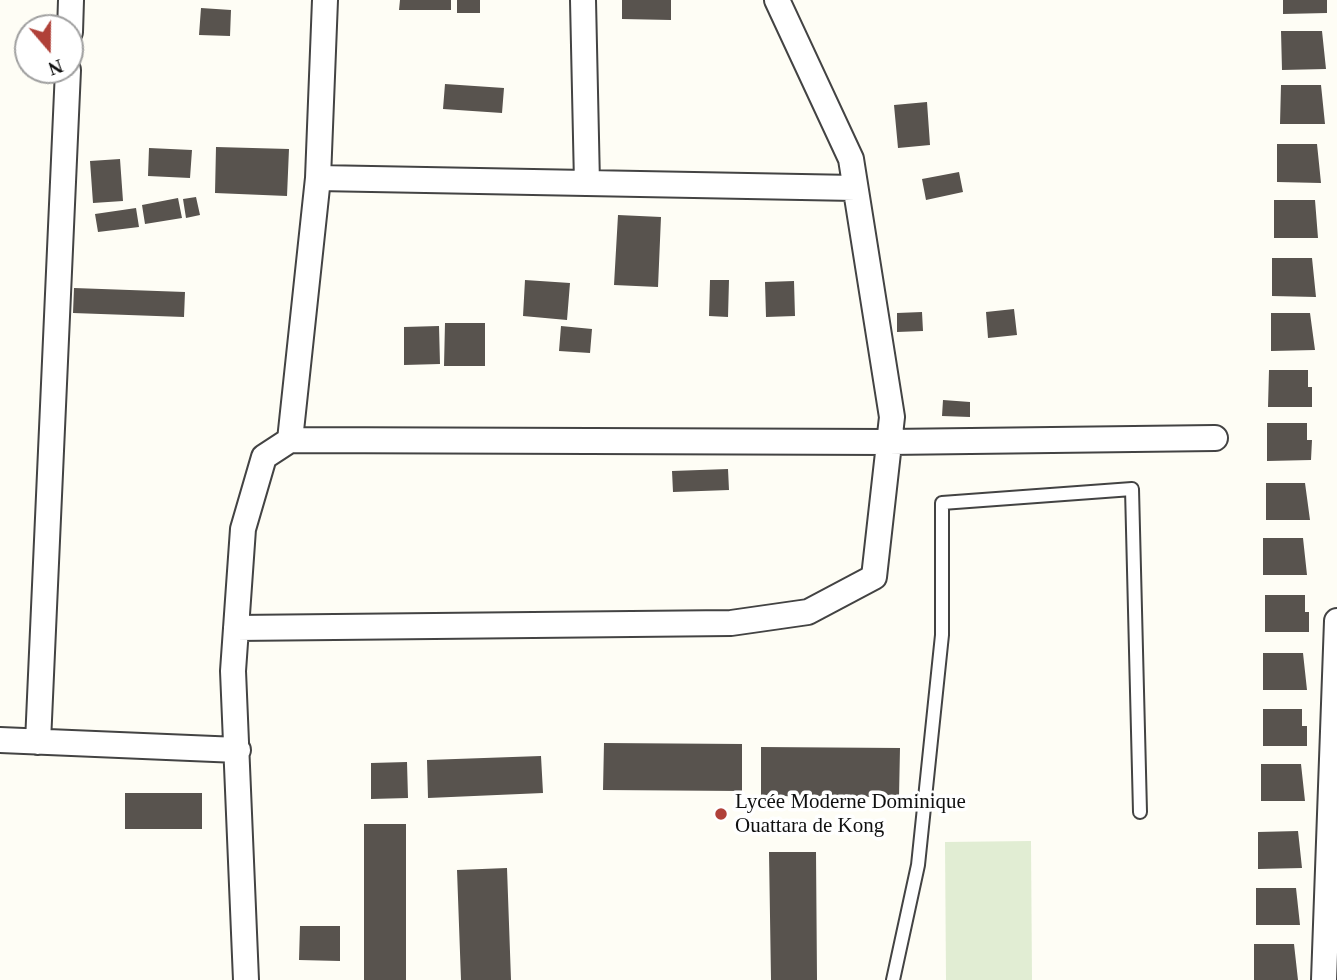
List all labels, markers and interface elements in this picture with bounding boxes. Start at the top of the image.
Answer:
north arrow [14,14,84,84]
text: N [46,55,66,80]
place label: Lycée Moderne Dominique Ouattara de Kong [735,789,966,839]
marker: Lycée Moderne Dominique Ouattara de Kong [713,806,729,822]

